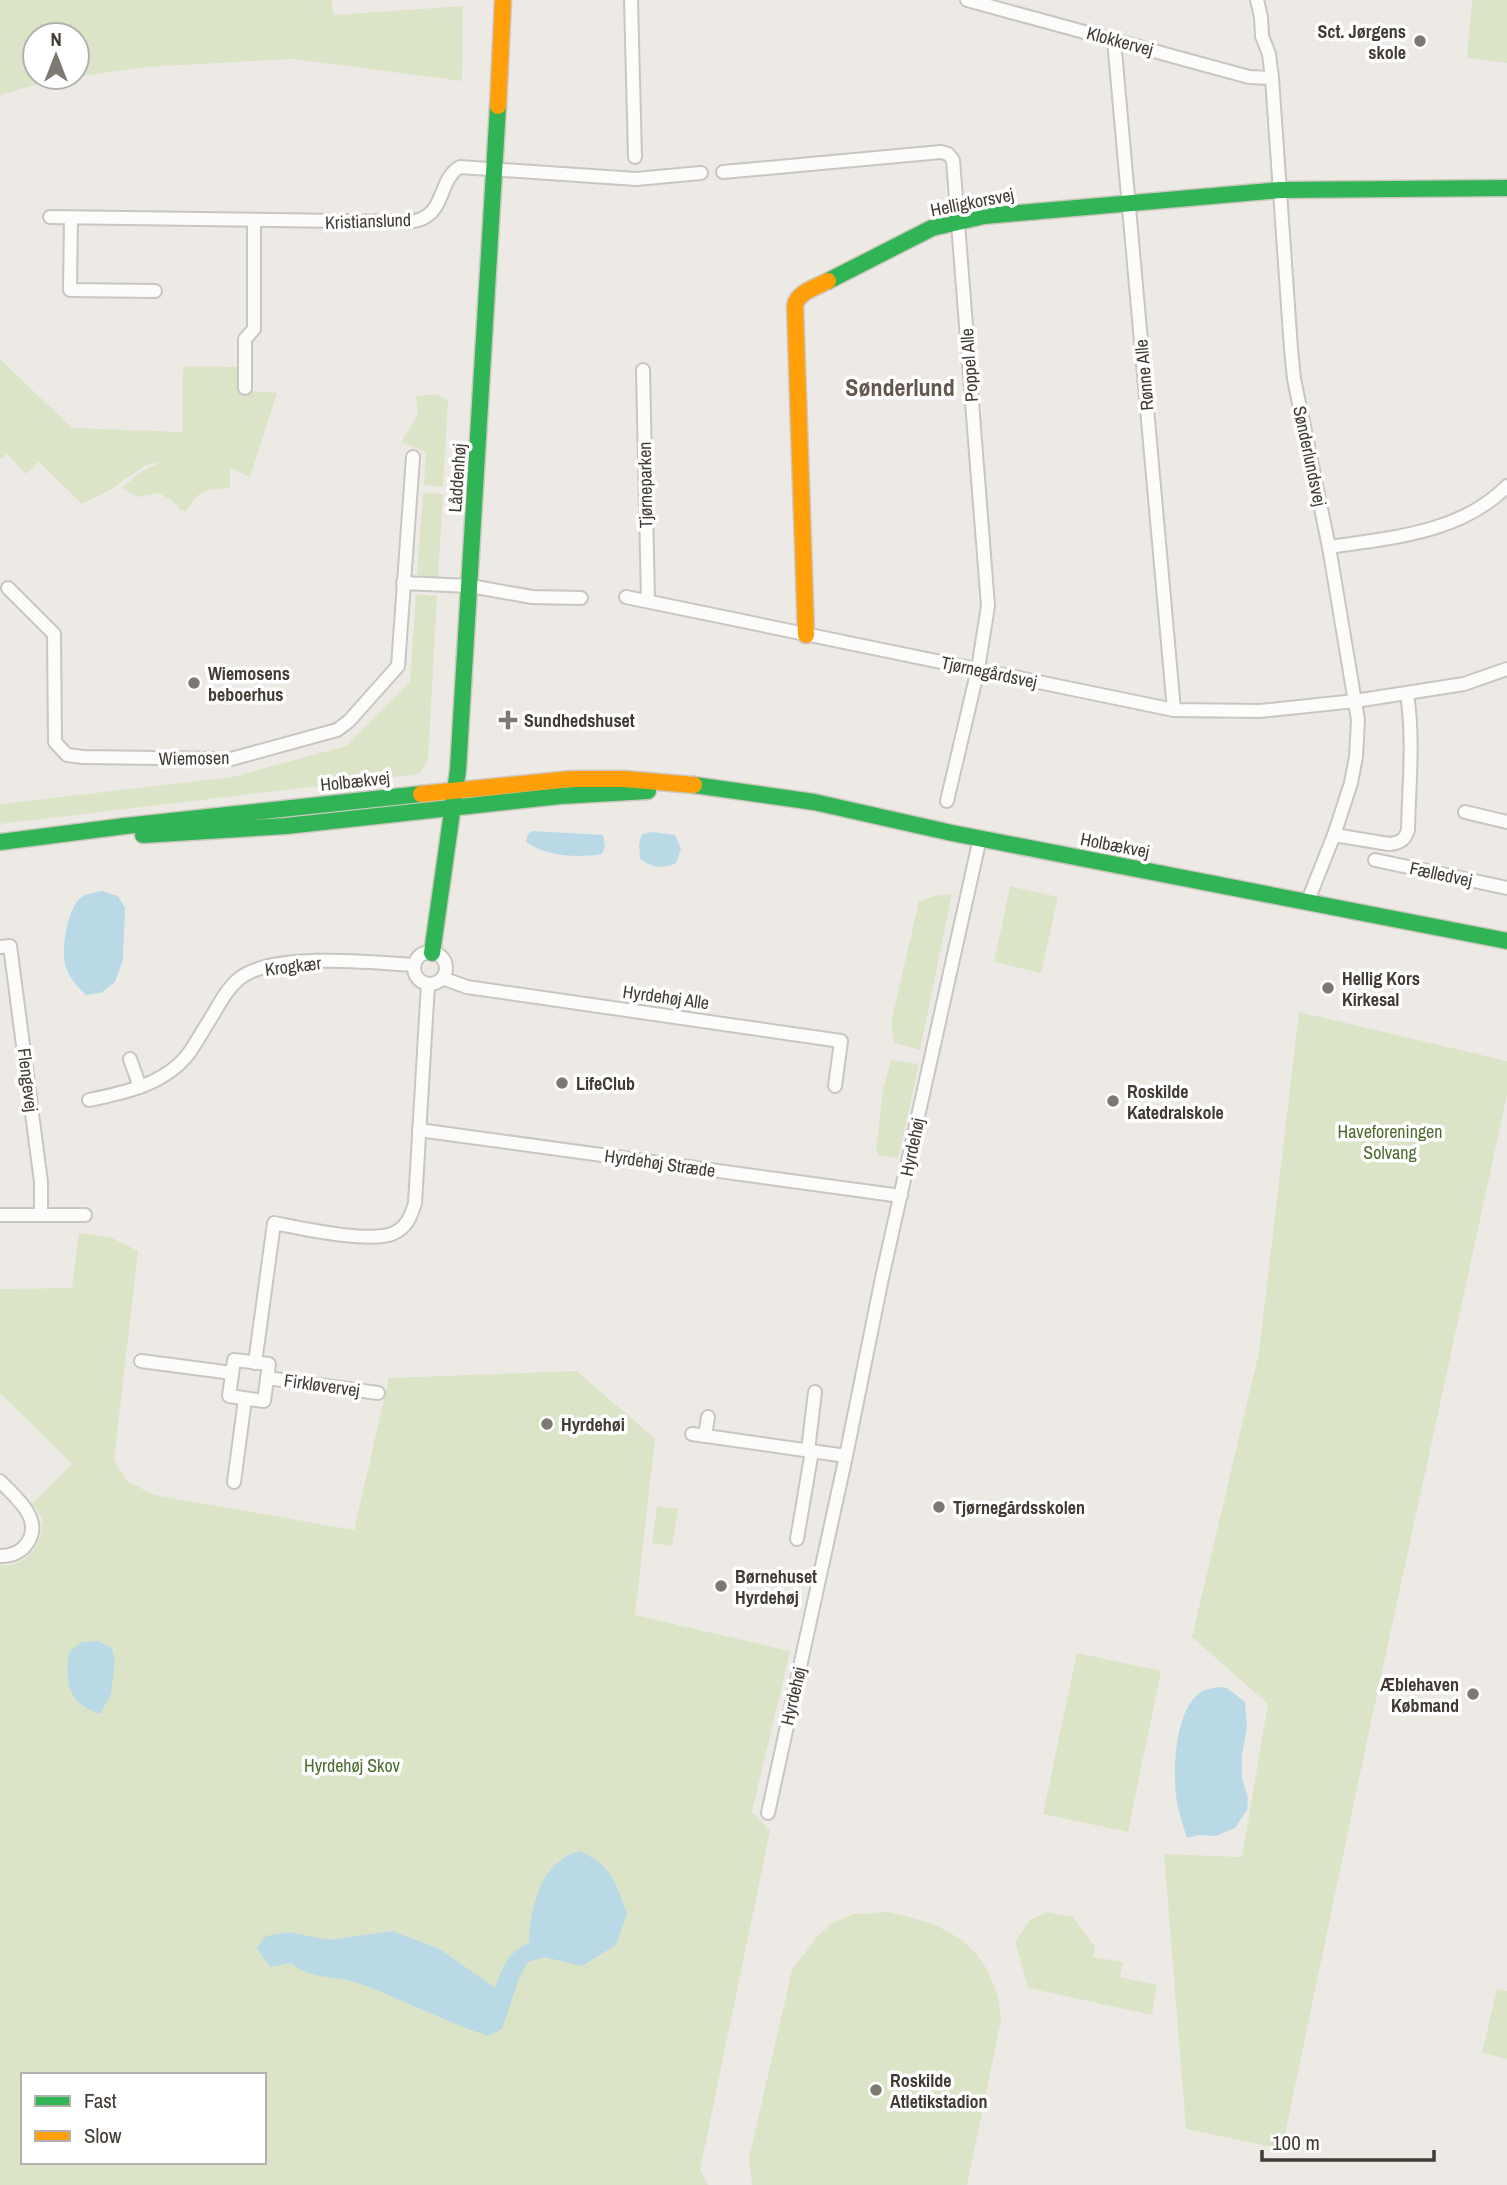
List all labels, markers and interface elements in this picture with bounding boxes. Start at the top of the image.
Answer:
place label: Sct. Jørgens skole [1317,19,1406,65]
street label: Klokkervej [1084,20,1156,62]
north arrow [21,21,91,91]
text: N [50,26,62,52]
marker: Sct. Jørgens skole [1412,33,1428,49]
street label: Helligkorsvej [928,182,1016,222]
street label: Kristianslund [325,207,411,235]
street label: Poppel Alle [954,327,984,403]
street label: Rønne Alle [1128,338,1160,412]
district label: Sønderlund [845,371,955,403]
street label: Sønderlundsvej [1287,404,1333,508]
street label: Tjørneparken [632,441,658,529]
street label: Låddenhøj [442,443,472,513]
street label: Tjørnegårdsvej [939,650,1039,694]
place label: Wiemosens beboerhus [208,661,290,707]
marker: Wiemosens beboerhus [186,675,202,691]
place label: Sundhedshuset [524,708,635,733]
marker: Sundhedshuset [498,710,518,730]
street label: Wiemosen [159,745,229,771]
street label: Holbækvej [319,765,391,797]
street label: Holbækvej [1078,826,1152,864]
street label: Fælledvej [1407,855,1475,893]
street label: Krogkær [263,950,323,982]
place label: Hellig Kors Kirkesal [1342,966,1420,1012]
street label: Hyrdehøj Alle [621,979,711,1015]
marker: Hellig Kors Kirkesal [1320,980,1336,996]
street label: Flengevej [12,1047,44,1113]
place label: LifeClub [576,1071,635,1096]
marker: LifeClub [554,1075,570,1091]
place label: Roskilde Katedralskole [1127,1079,1224,1125]
marker: Roskilde Katedralskole [1105,1093,1121,1109]
street label: Hyrdehøj [894,1116,930,1178]
park label: Haveforeningen Solvang [1337,1119,1443,1165]
street label: Hyrdehøj Stræde [603,1143,717,1183]
street label: Firkløvervej [282,1367,362,1403]
place label: Hyrdehøi [561,1412,625,1437]
marker: Hyrdehøi [539,1416,555,1432]
place label: Tjørnegårdsskolen [953,1495,1085,1520]
marker: Tjørnegårdsskolen [931,1499,947,1515]
place label: Børnehuset Hyrdehøj [735,1564,817,1610]
marker: Børnehuset Hyrdehøj [713,1578,729,1594]
street label: Hyrdehøj [774,1664,812,1728]
place label: Æblehaven Købmand [1379,1672,1459,1718]
marker: Æblehaven Købmand [1465,1686,1481,1702]
park label: Hyrdehøj Skov [304,1753,401,1778]
place label: Roskilde Atletikstadion [890,2068,988,2114]
legend [21,2073,266,2164]
marker: Roskilde Atletikstadion [868,2082,884,2098]
text: Fast [84,2086,117,2115]
scale bar [1262,2118,1434,2162]
text: Slow [84,2121,122,2150]
text: 100 m [1272,2128,1320,2157]

